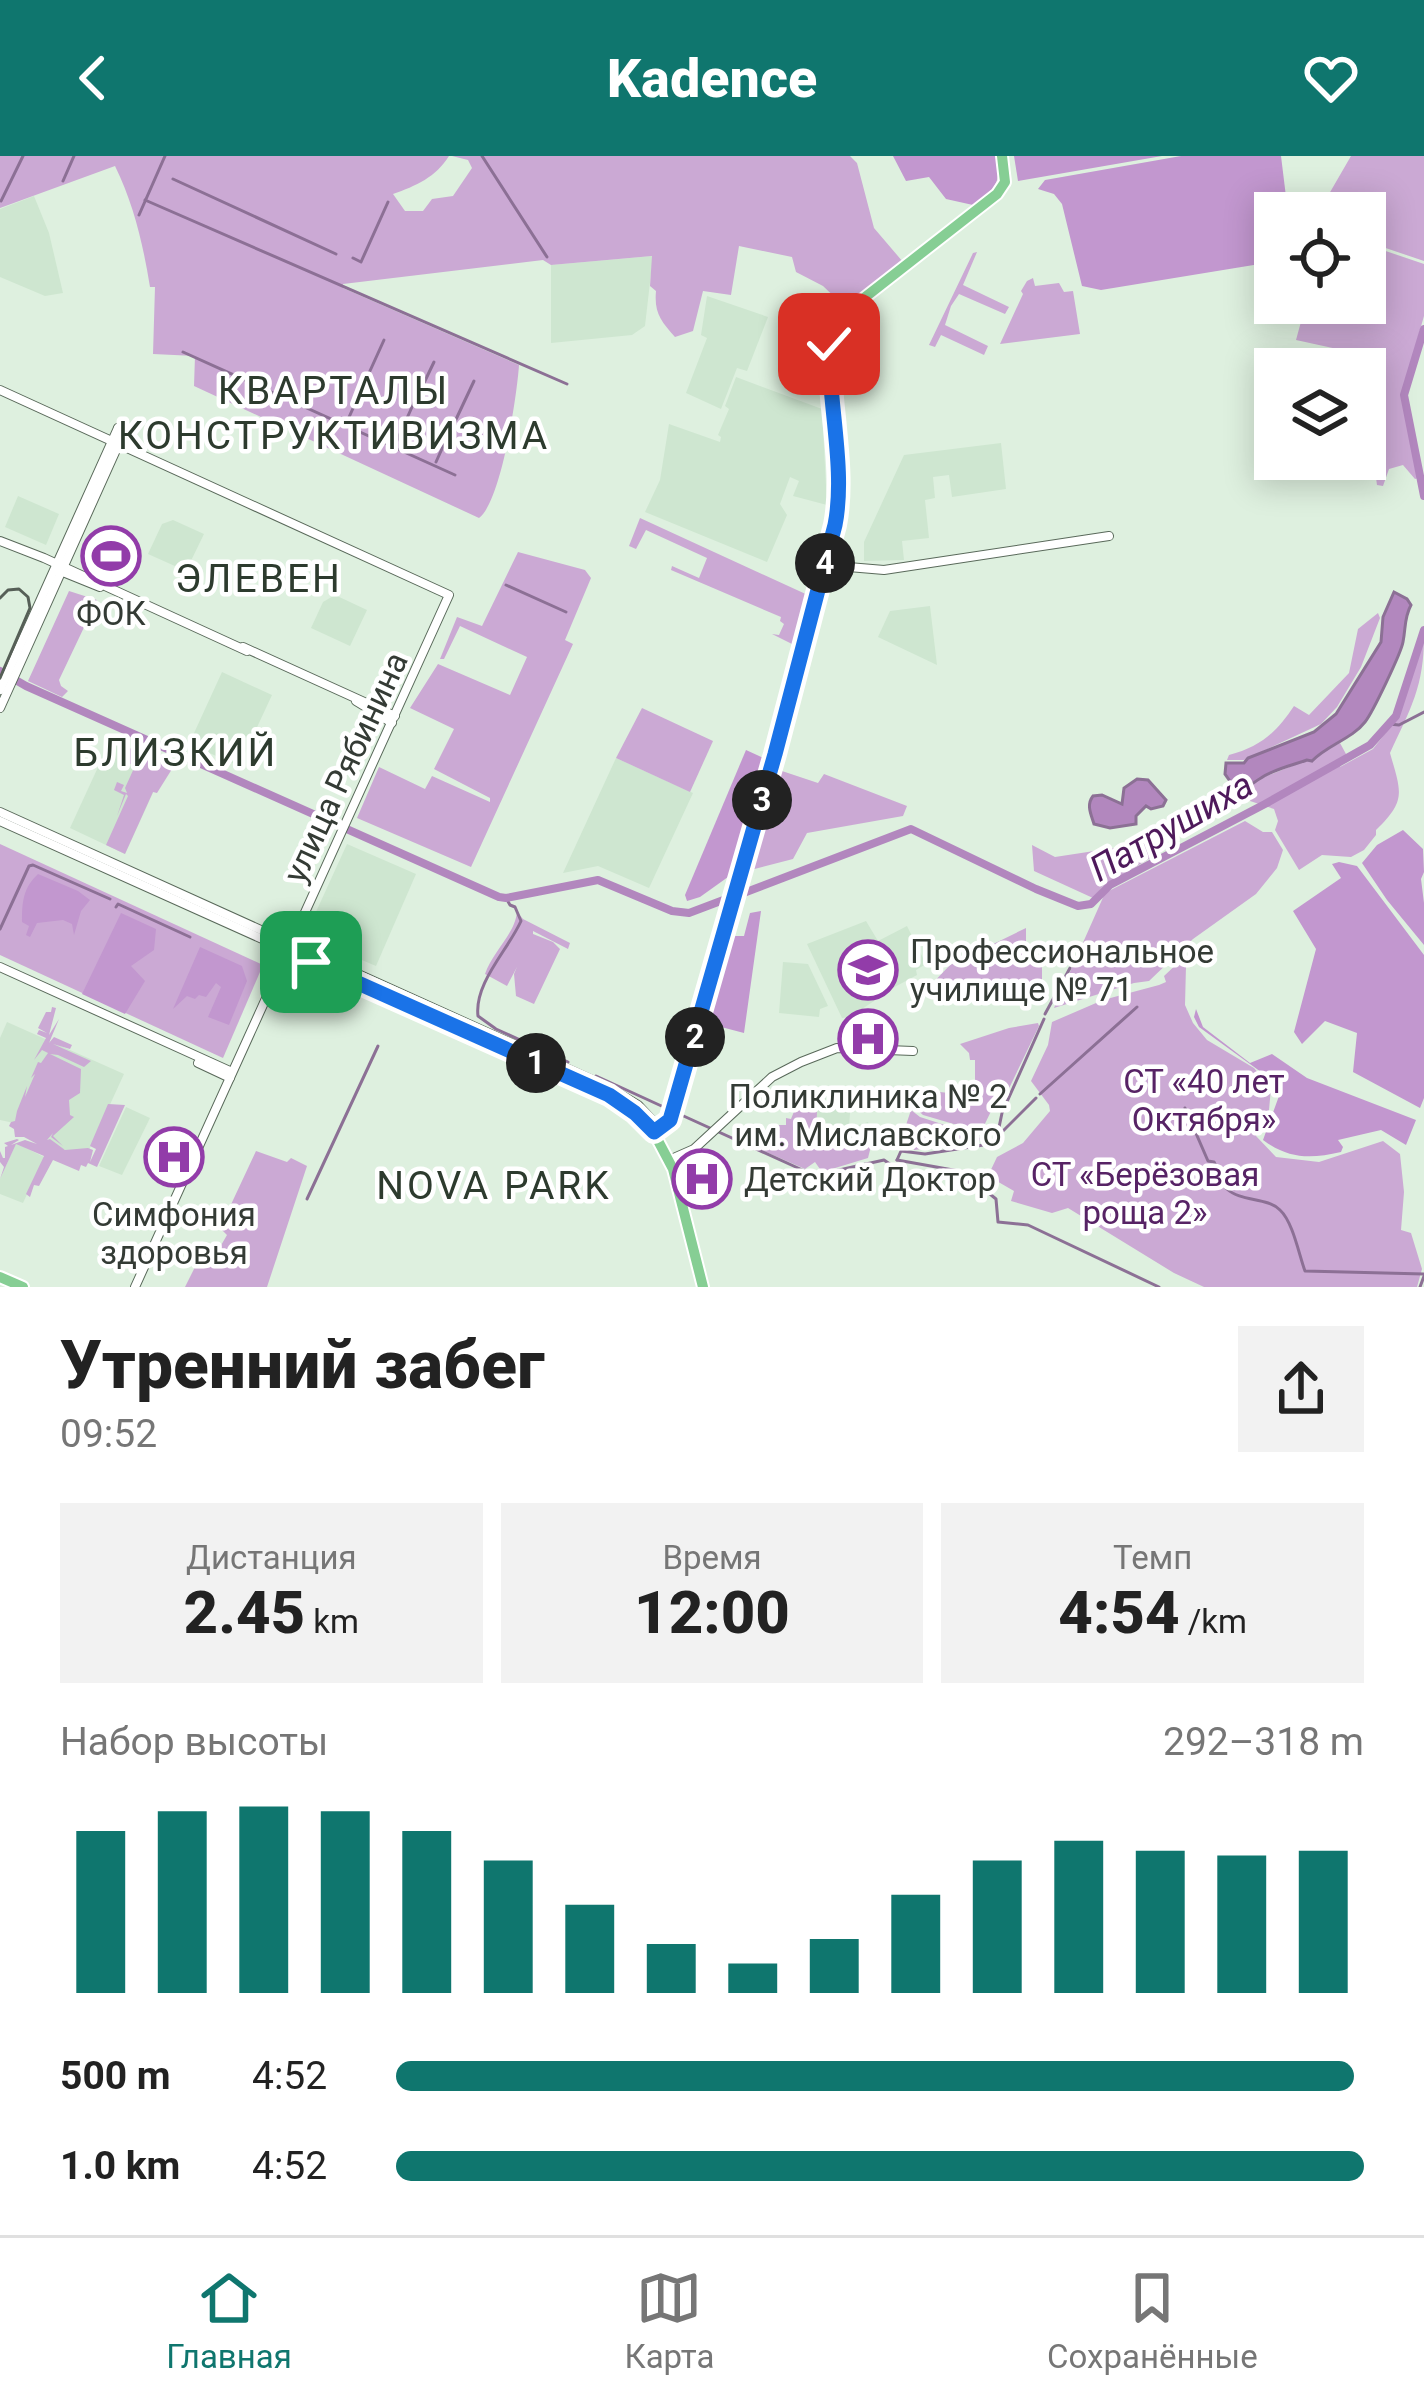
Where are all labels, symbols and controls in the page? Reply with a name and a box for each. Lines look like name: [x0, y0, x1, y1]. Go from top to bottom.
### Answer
icon: back: [60, 45, 126, 111]
icon: heart: [1298, 45, 1364, 111]
text: Kadence: [607, 47, 817, 110]
map controls: [1254, 192, 1386, 480]
button: locate: [1254, 192, 1386, 324]
pin: [778, 293, 880, 395]
icon: check: [796, 311, 862, 377]
button: layers: [1254, 348, 1386, 480]
district label: КВАРТАЛЫ КОНСТРУКТИВИЗМА: [118, 368, 550, 459]
sports icon: ФОК: [80, 525, 142, 587]
pin: 4: [795, 533, 855, 593]
text: 4: [816, 543, 834, 582]
district label: ЭЛЕВЕН: [175, 556, 343, 602]
place label: ФОК: [76, 594, 146, 633]
street label: улица Рябинина: [275, 646, 416, 889]
district label: БЛИЗКИЙ: [74, 730, 278, 776]
water label: Патрушиха: [1083, 763, 1260, 890]
pin: 3: [732, 770, 792, 830]
text: 3: [753, 780, 771, 819]
pin: [260, 911, 362, 1013]
icon: arrive: [278, 929, 344, 995]
place label: Профессиональное училище № 71: [910, 932, 1214, 1009]
school or university icon: Профессиональное училище № 71: [837, 939, 899, 1001]
pin: 2: [665, 1007, 725, 1067]
hospital icon: Поликлиника № 2 им. Миславского: [837, 1008, 899, 1070]
text: 2: [686, 1017, 704, 1056]
pin: 1: [506, 1033, 566, 1093]
text: 1: [527, 1043, 545, 1082]
park label: СТ «40 лет Октября»: [1123, 1062, 1285, 1139]
place label: Поликлиника № 2 им. Миславского: [729, 1077, 1007, 1154]
hospital icon: Симфония здоровья: [143, 1126, 205, 1188]
hospital icon: Детский Доктор: [671, 1148, 733, 1210]
park label: СТ «Берёзовая роща 2»: [1031, 1155, 1259, 1232]
place label: Детский Доктор: [744, 1160, 996, 1199]
district label: NOVA PARK: [376, 1163, 612, 1209]
place label: Симфония здоровья: [92, 1195, 256, 1272]
button: share: [1238, 1326, 1364, 1452]
text: Утренний забег: [60, 1327, 545, 1404]
text: 09:52: [60, 1411, 157, 1457]
text: Дистанция: [186, 1538, 357, 1577]
text: Время: [662, 1538, 762, 1577]
text: Темп: [1113, 1538, 1192, 1577]
text: 2.45: [184, 1577, 305, 1648]
text: 12:00: [634, 1577, 790, 1648]
text: 4:54: [1058, 1577, 1180, 1648]
text: km: [305, 1602, 359, 1641]
text: /km: [1180, 1602, 1247, 1641]
text: Набор высоты: [60, 1719, 328, 1765]
text: 292–318 m: [1163, 1719, 1364, 1765]
text: 500 m: [60, 2053, 171, 2099]
text: 4:52: [252, 2053, 327, 2099]
text: 1.0 km: [60, 2143, 180, 2189]
text: 4:52: [252, 2143, 327, 2189]
tab: Главная: [166, 2265, 292, 2376]
tab: Карта: [624, 2265, 714, 2376]
tab: Сохранённые: [1047, 2265, 1258, 2376]

